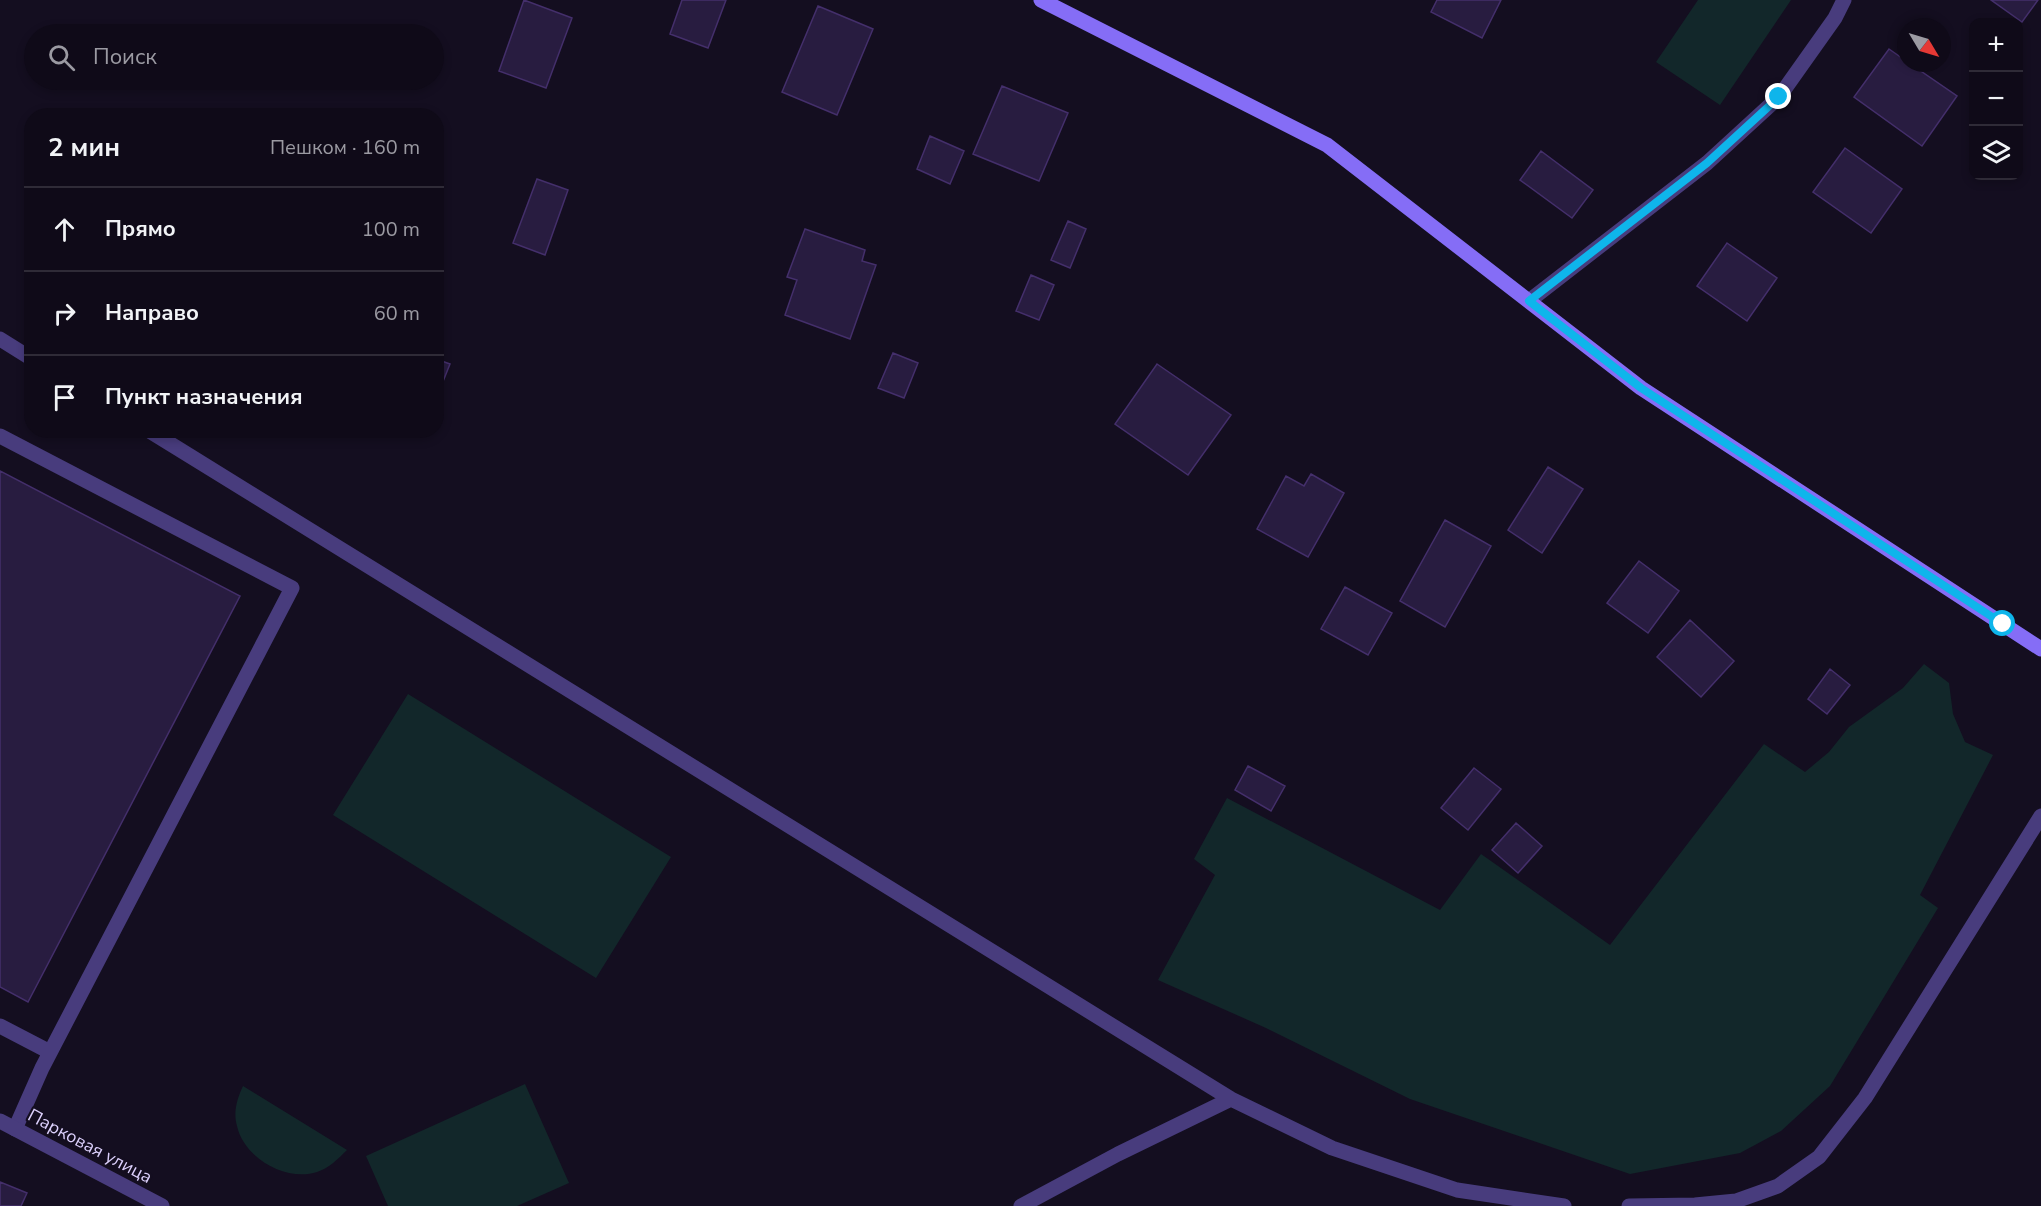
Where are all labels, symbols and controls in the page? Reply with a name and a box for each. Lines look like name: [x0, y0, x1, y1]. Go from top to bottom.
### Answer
north arrow: [1897, 18, 1951, 72]
map controls: [1969, 18, 2023, 180]
button: +: [1969, 18, 2023, 72]
search box: [24, 24, 444, 90]
icon: search: [45, 41, 78, 74]
text: Поиск: [93, 42, 157, 72]
button: −: [1969, 72, 2023, 126]
route end: [1765, 83, 1791, 109]
button: layers: [1969, 126, 2023, 180]
text: 2 мин: [48, 130, 120, 165]
text: Пешком · 160 m: [270, 134, 420, 161]
icon: ahead: [48, 213, 81, 246]
text: Прямо: [105, 214, 176, 244]
text: 100 m: [362, 216, 420, 243]
icon: right: [48, 297, 81, 330]
text: Направо: [105, 298, 199, 328]
text: 60 m: [374, 300, 420, 327]
icon: arrive: [48, 381, 81, 414]
text: Пункт назначения: [105, 382, 303, 412]
route start: [1989, 610, 2015, 636]
street label: Парковая улица: [24, 1103, 156, 1189]

